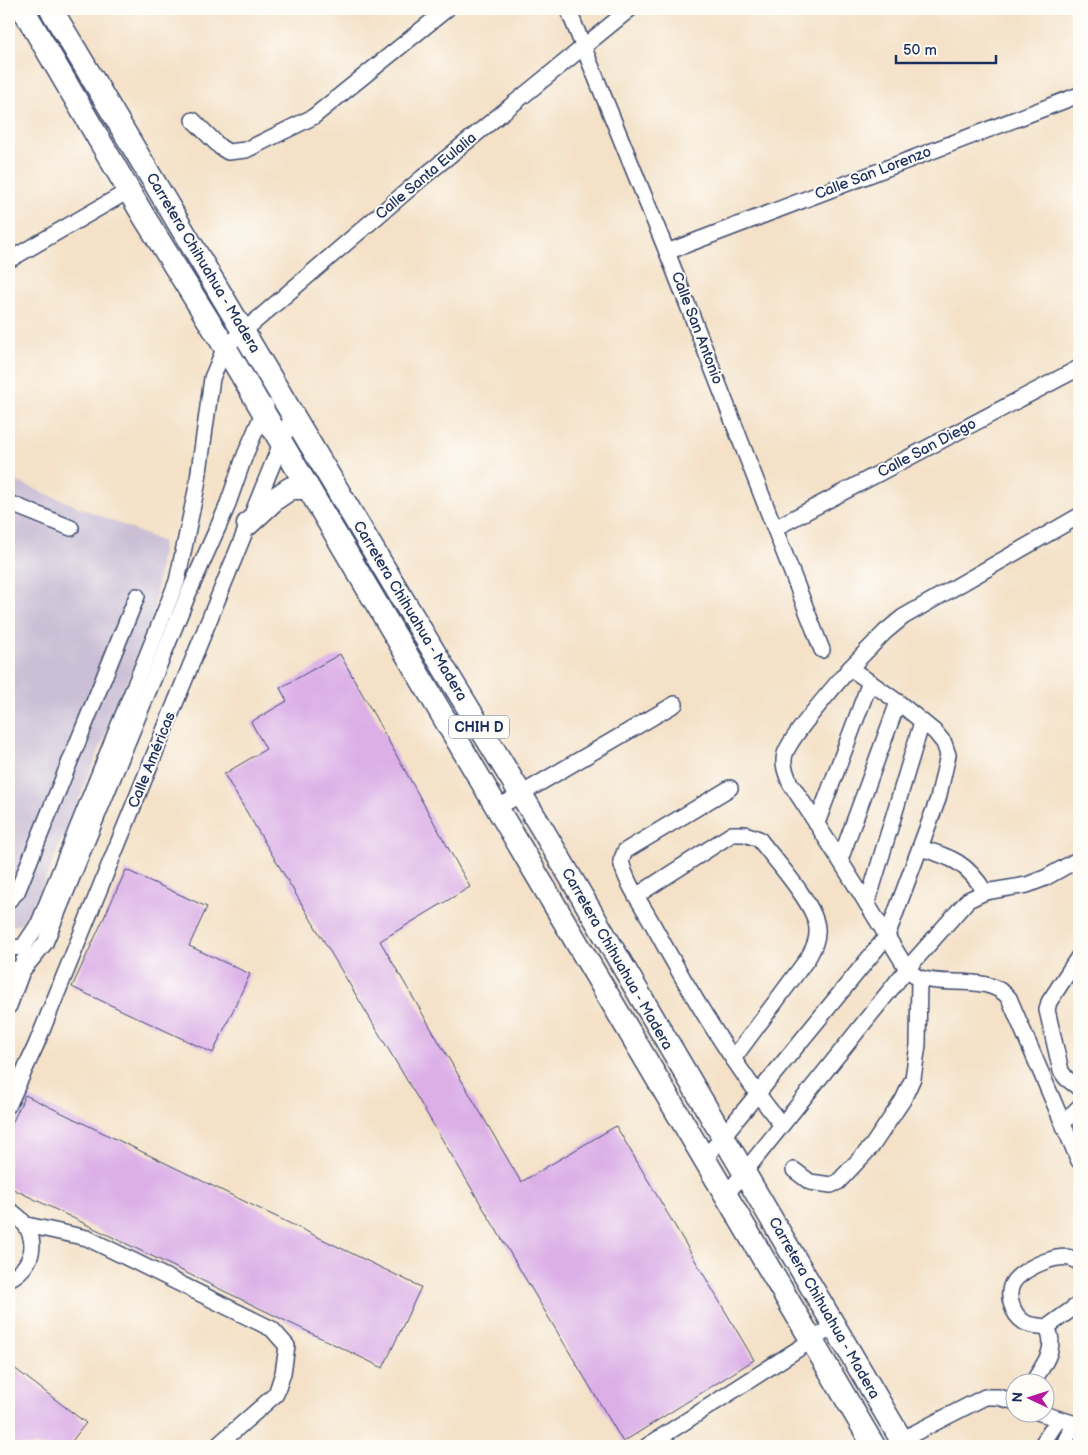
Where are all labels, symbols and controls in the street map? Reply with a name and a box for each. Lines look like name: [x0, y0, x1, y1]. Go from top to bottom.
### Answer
scale bar: [896, 32, 996, 64]
text: 50 m: [903, 41, 937, 60]
street label: Calle Santa Eulalia: [372, 128, 480, 224]
street label: Calle San Lorenzo: [812, 142, 934, 204]
street label: Carretera Chihuahua - Madera: [142, 169, 264, 357]
street label: Calle San Antonio: [667, 269, 727, 387]
street label: Calle San Diego: [874, 414, 980, 482]
street label: Carretera Chihuahua - Madera: [349, 517, 471, 705]
street label: Calle Américas: [124, 709, 180, 811]
road number: CHIH D: [449, 716, 509, 739]
street label: Carretera Chihuahua - Madera: [557, 865, 677, 1053]
street label: Carretera Chihuahua - Madera: [764, 1214, 884, 1402]
north arrow: [1006, 1372, 1056, 1422]
text: N: [1009, 1391, 1026, 1403]

